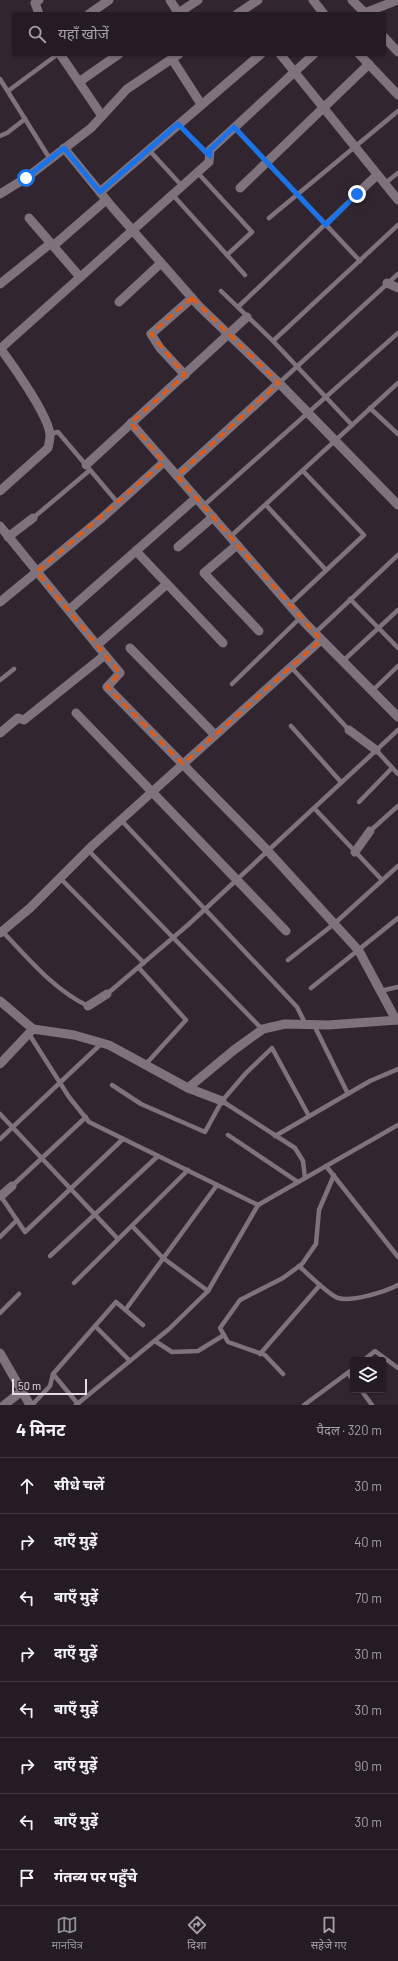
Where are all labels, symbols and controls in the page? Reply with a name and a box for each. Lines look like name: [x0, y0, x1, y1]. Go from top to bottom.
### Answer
search box: [12, 12, 386, 56]
icon: search: [26, 23, 48, 45]
text: यहाँ खोजें: [58, 24, 109, 42]
route start: [17, 169, 35, 187]
route end: [348, 185, 366, 203]
map controls: [350, 1357, 386, 1393]
button: layers: [350, 1357, 386, 1393]
scale bar: [12, 1377, 87, 1396]
text: 50 m: [18, 1379, 41, 1392]
text: 4 मिनट: [16, 1419, 65, 1439]
text: पैदल · 320 m: [317, 1422, 382, 1438]
icon: ahead: [16, 1475, 38, 1497]
text: सीधे चलें: [54, 1475, 104, 1493]
text: 30 m: [355, 1478, 382, 1494]
icon: right: [16, 1531, 38, 1553]
text: दाएँ मुड़ें: [54, 1531, 97, 1549]
text: 40 m: [354, 1534, 382, 1550]
icon: left: [16, 1587, 38, 1609]
text: बाएँ मुड़ें: [54, 1587, 98, 1605]
text: 70 m: [355, 1590, 382, 1606]
icon: right: [16, 1643, 38, 1665]
text: दाएँ मुड़ें: [54, 1643, 97, 1661]
text: 30 m: [355, 1646, 382, 1662]
icon: left: [16, 1699, 38, 1721]
text: बाएँ मुड़ें: [54, 1699, 98, 1717]
text: 30 m: [355, 1702, 382, 1718]
icon: right: [16, 1755, 38, 1777]
text: दाएँ मुड़ें: [54, 1755, 97, 1773]
text: 90 m: [355, 1758, 382, 1774]
icon: left: [16, 1811, 38, 1833]
text: बाएँ मुड़ें: [54, 1811, 98, 1829]
text: 30 m: [355, 1814, 382, 1830]
icon: arrive: [16, 1867, 38, 1889]
text: गंतव्य पर पहुँचे: [54, 1867, 137, 1885]
tab: मानचित्र: [51, 1914, 83, 1953]
tab: दिशा: [186, 1914, 208, 1953]
tab: सहेजे गए: [311, 1914, 347, 1953]

